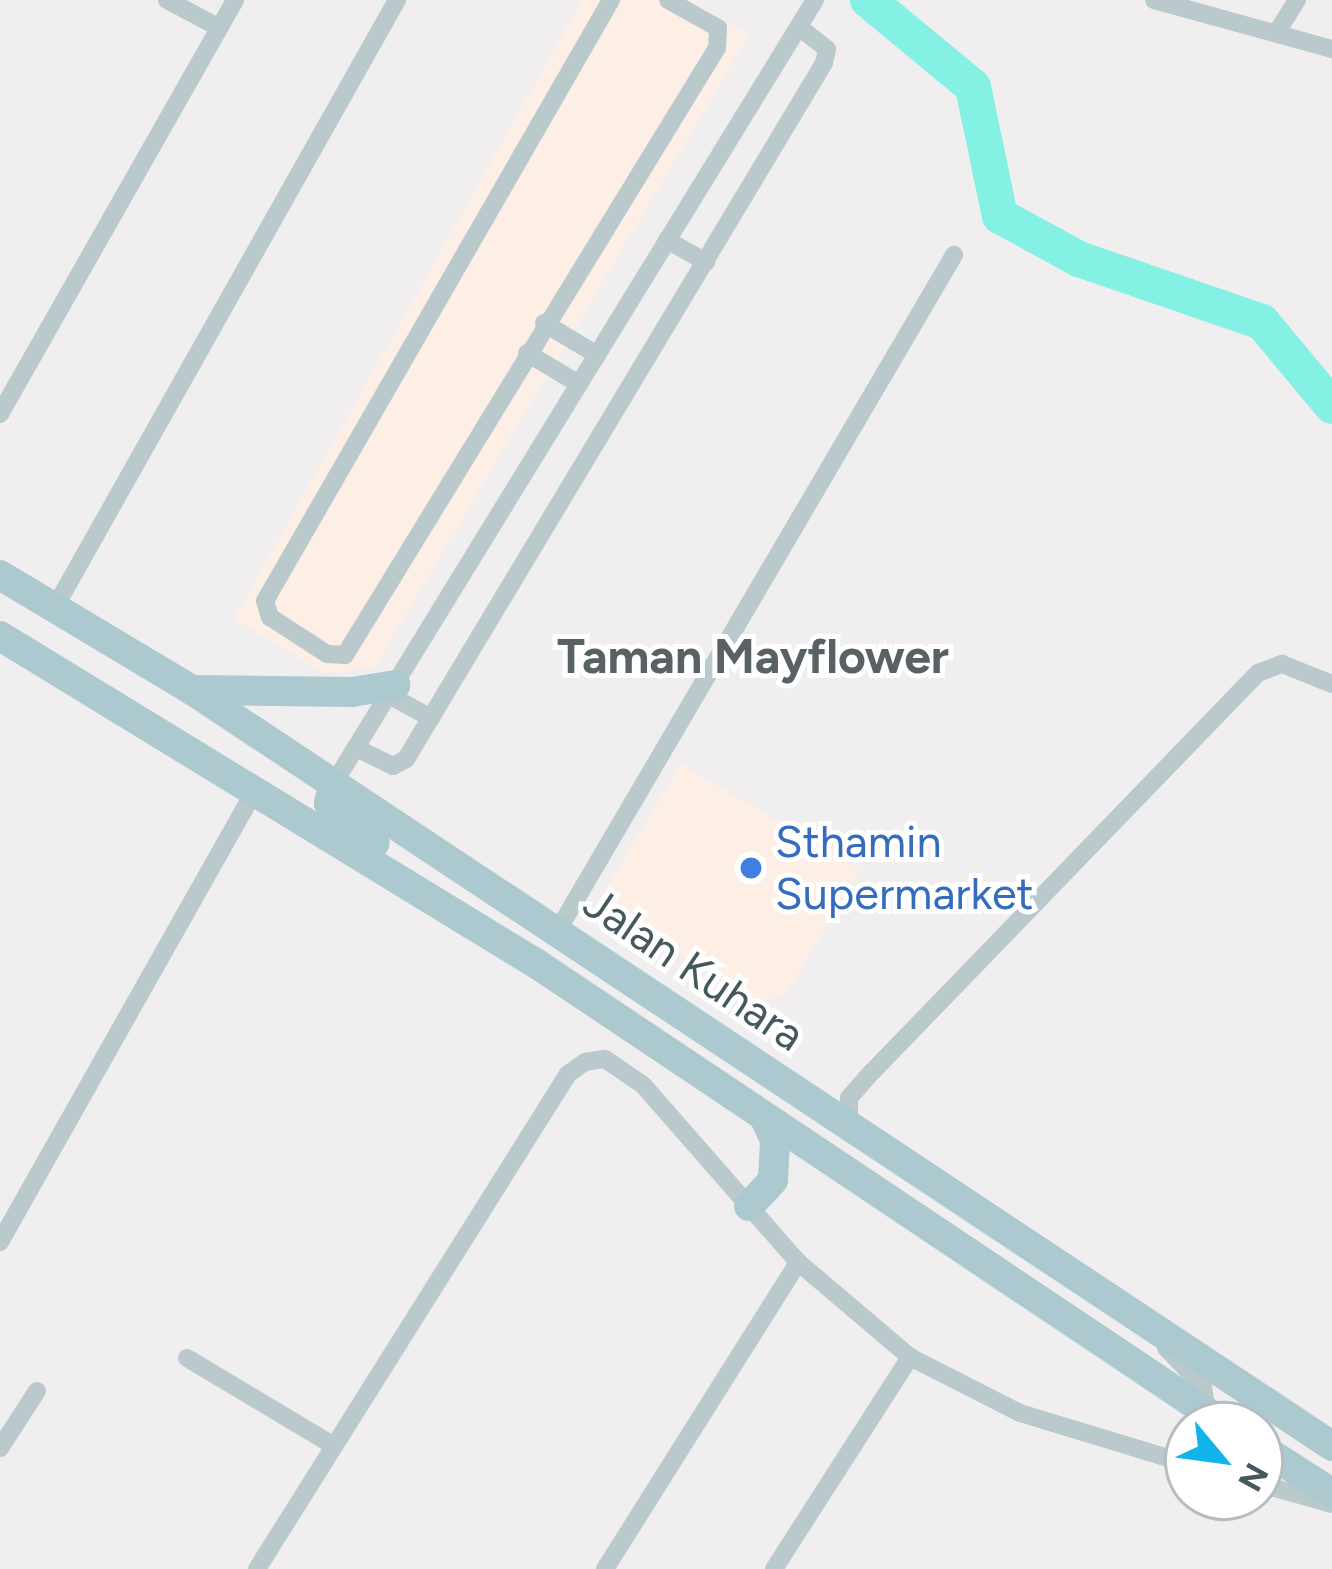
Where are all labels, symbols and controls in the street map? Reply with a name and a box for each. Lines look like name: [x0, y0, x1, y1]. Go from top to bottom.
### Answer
district label: Taman Mayflower: [557, 628, 949, 686]
place label: Sthamin Supermarket: [775, 815, 1033, 921]
marker: Sthamin Supermarket: [738, 855, 764, 881]
street label: Jalan Kuhara: [574, 876, 814, 1062]
north arrow: [1164, 1401, 1284, 1521]
text: N: [1230, 1457, 1277, 1498]

